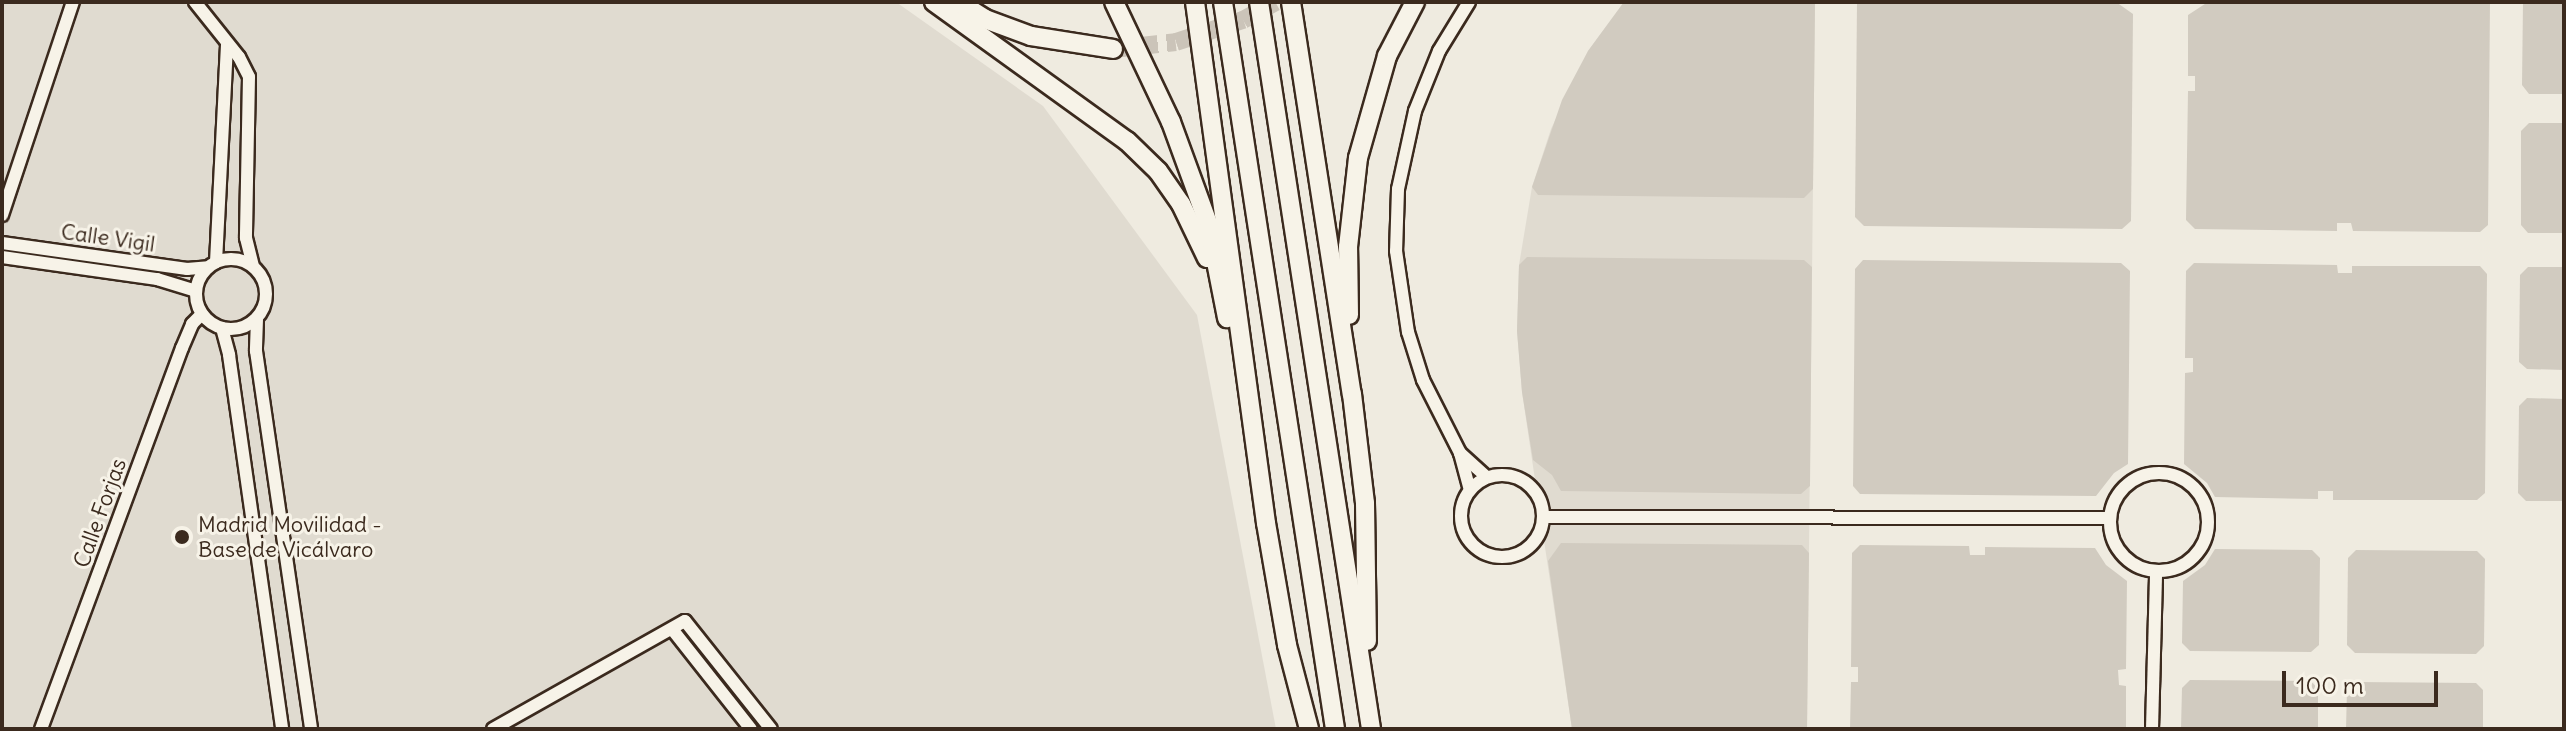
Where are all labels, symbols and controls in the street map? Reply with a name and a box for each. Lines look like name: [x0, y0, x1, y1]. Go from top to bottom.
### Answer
street label: Calle Vigil: [59, 218, 157, 258]
street label: Calle Forjas: [68, 455, 132, 571]
place label: Madrid Movilidad - Base de Vicálvaro: [198, 511, 382, 562]
marker: Madrid Movilidad - Base de Vicálvaro: [173, 528, 191, 546]
scale bar: [2286, 655, 2442, 705]
text: 100 m: [2296, 670, 2364, 700]

